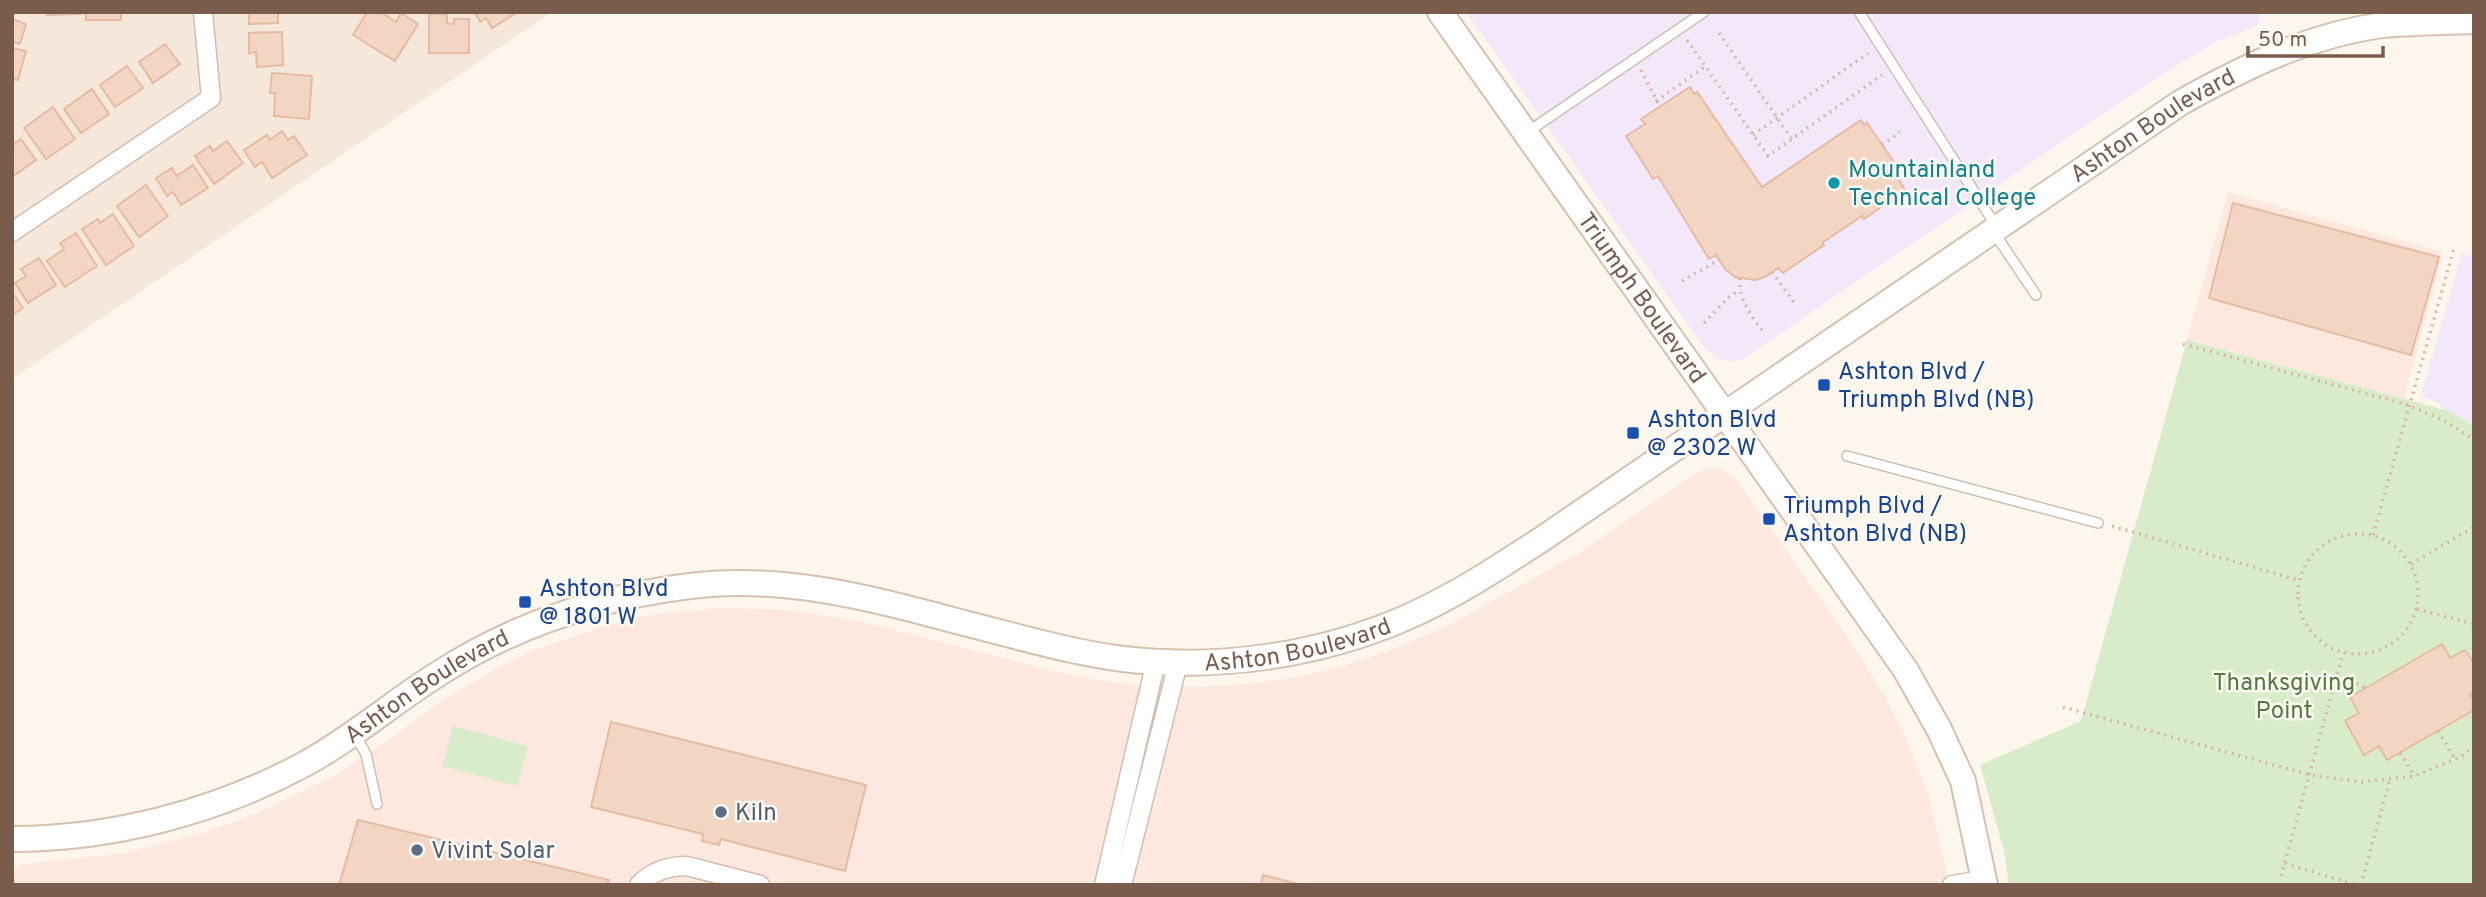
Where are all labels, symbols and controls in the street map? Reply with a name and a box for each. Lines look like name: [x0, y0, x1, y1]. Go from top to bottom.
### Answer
scale bar: [2248, 14, 2383, 58]
text: 50 m: [2258, 27, 2307, 54]
street label: Ashton Boulevard: [2065, 63, 2241, 191]
place label: Mountainland Technical College: [1848, 156, 2036, 214]
marker: Mountainland Technical College: [1826, 175, 1842, 191]
street label: Triumph Boulevard: [1570, 207, 1711, 390]
place label: Ashton Blvd / Triumph Blvd (NB): [1838, 358, 2034, 416]
marker: Ashton Blvd / Triumph Blvd (NB): [1816, 377, 1832, 393]
place label: Ashton Blvd @ 2302 W: [1647, 406, 1777, 464]
marker: Ashton Blvd @ 2302 W: [1625, 425, 1641, 441]
place label: Triumph Blvd / Ashton Blvd (NB): [1783, 492, 1967, 550]
marker: Triumph Blvd / Ashton Blvd (NB): [1761, 511, 1777, 527]
place label: Ashton Blvd @ 1801 W: [539, 575, 669, 633]
marker: Ashton Blvd @ 1801 W: [517, 594, 533, 610]
street label: Ashton Boulevard: [1203, 612, 1396, 679]
street label: Ashton Boulevard: [339, 624, 515, 752]
park label: Thanksgiving Point: [2213, 669, 2355, 727]
place label: Kiln: [735, 799, 777, 829]
marker: Kiln: [713, 804, 729, 820]
place label: Vivint Solar: [431, 837, 555, 867]
marker: Vivint Solar: [409, 842, 425, 858]

